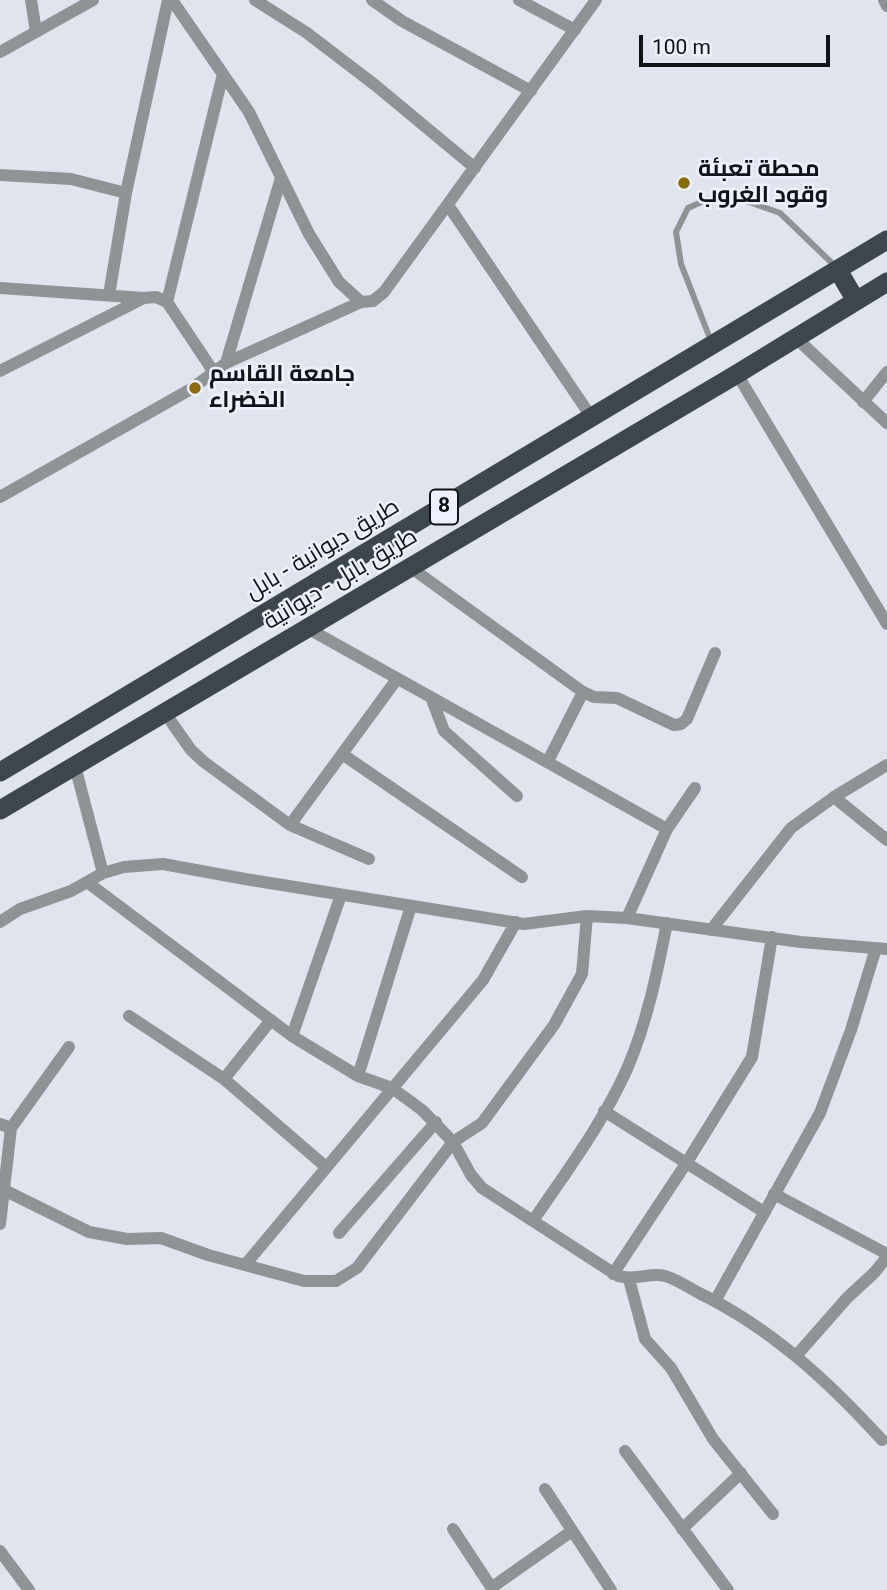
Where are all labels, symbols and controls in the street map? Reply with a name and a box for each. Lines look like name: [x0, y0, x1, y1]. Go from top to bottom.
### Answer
scale bar: [642, 21, 833, 65]
text: 100 m: [652, 35, 711, 59]
place label: محطة تعبئة وقود الغروب: [698, 156, 828, 210]
marker: محطة تعبئة وقود الغروب: [676, 175, 692, 191]
place label: جامعة القاسم الخضراء: [209, 361, 355, 415]
marker: جامعة القاسم الخضراء: [187, 380, 203, 396]
road number: 8: [430, 490, 458, 524]
street label: طريق ديوانية - بابل: [241, 493, 405, 607]
street label: طريق بابل - ديوانية: [259, 523, 423, 637]

